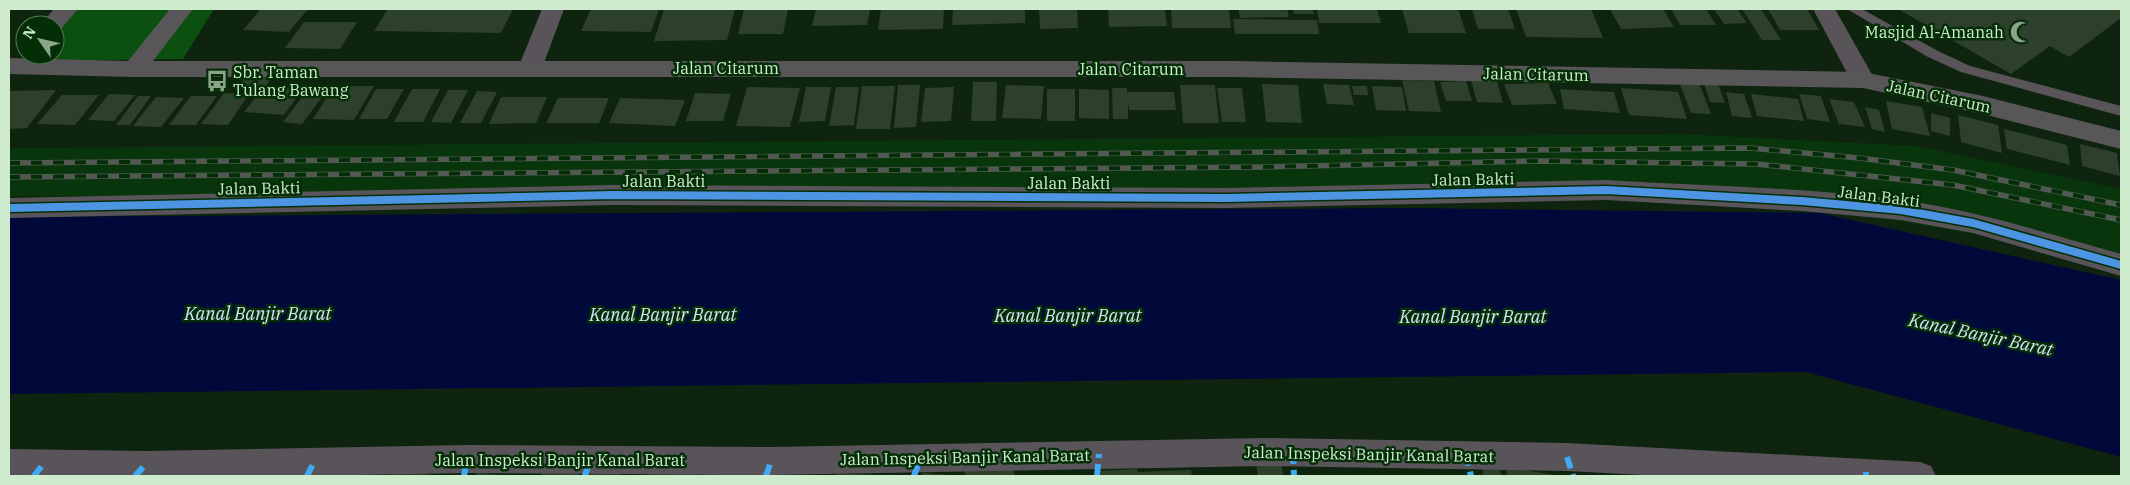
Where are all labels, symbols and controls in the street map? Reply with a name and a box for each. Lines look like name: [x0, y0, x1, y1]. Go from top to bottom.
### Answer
north arrow: [15, 15, 65, 65]
mosque icon: Masjid Al-Amanah: [2008, 19, 2034, 45]
place label: Masjid Al-Amanah: [1865, 22, 2004, 42]
text: N: [19, 23, 40, 42]
street label: Jalan Citarum: [673, 58, 779, 78]
street label: Jalan Citarum: [1078, 59, 1184, 79]
place label: Sbr. Taman Tulang Bawang: [233, 62, 349, 100]
street label: Jalan Citarum: [1483, 63, 1589, 85]
bus stop icon: Sbr. Taman Tulang Bawang: [204, 68, 230, 94]
street label: Jalan Citarum: [1885, 75, 1993, 117]
street label: Jalan Bakti: [1431, 168, 1515, 190]
street label: Jalan Bakti: [623, 171, 705, 191]
street label: Jalan Bakti: [1028, 173, 1110, 193]
street label: Jalan Bakti: [217, 177, 301, 199]
street label: Jalan Bakti: [1837, 181, 1921, 211]
water label: Kanal Banjir Barat: [183, 302, 332, 325]
water label: Kanal Banjir Barat: [588, 303, 737, 326]
water label: Kanal Banjir Barat: [993, 304, 1142, 327]
water label: Kanal Banjir Barat: [1398, 305, 1547, 328]
water label: Kanal Banjir Barat: [1906, 308, 2056, 361]
street label: Jalan Inspeksi Banjir Kanal Barat: [1244, 442, 1494, 466]
street label: Jalan Inspeksi Banjir Kanal Barat: [840, 445, 1090, 469]
street label: Jalan Inspeksi Banjir Kanal Barat: [435, 450, 685, 470]

